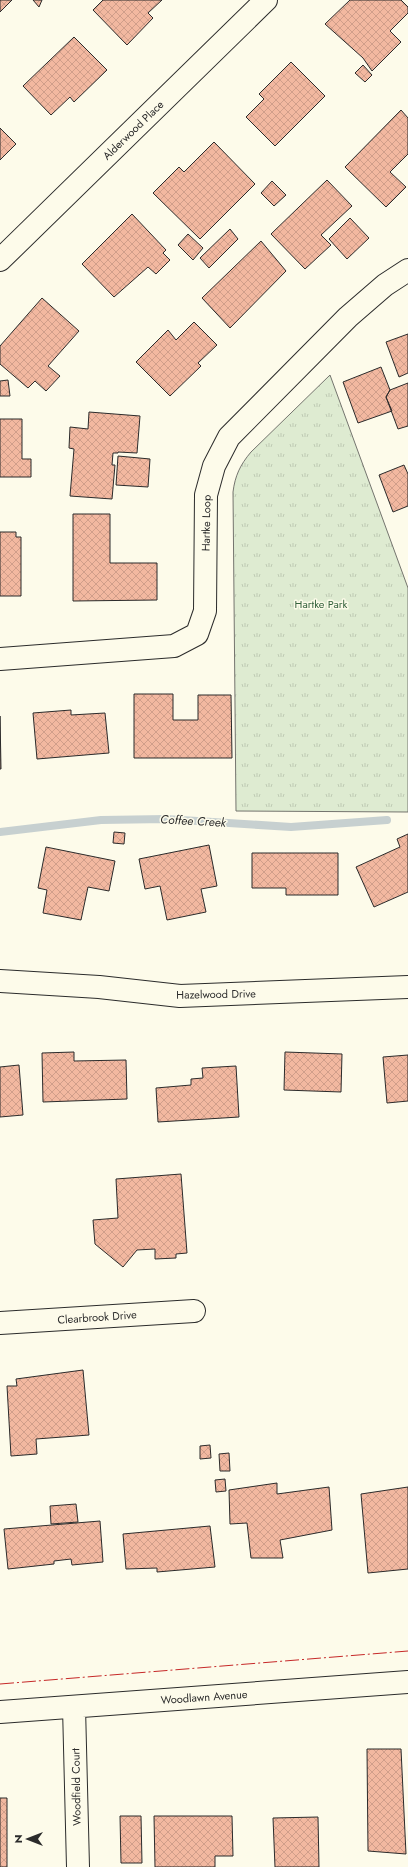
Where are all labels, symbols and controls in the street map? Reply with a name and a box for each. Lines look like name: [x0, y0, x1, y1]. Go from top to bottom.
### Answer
street label: Alderwood Place: [99, 96, 167, 163]
street label: Hartke Loop: [198, 495, 214, 551]
park label: Hartke Park: [295, 596, 348, 612]
water label: Coffee Creek: [160, 810, 227, 832]
street label: Hazelwood Drive: [176, 985, 256, 1003]
street label: Clearbrook Drive: [57, 1306, 137, 1328]
street label: Woodlawn Avenue: [160, 1686, 248, 1708]
street label: Woodfield Court: [67, 1748, 85, 1826]
north arrow: [8, 1819, 48, 1859]
text: N: [10, 1835, 26, 1843]

